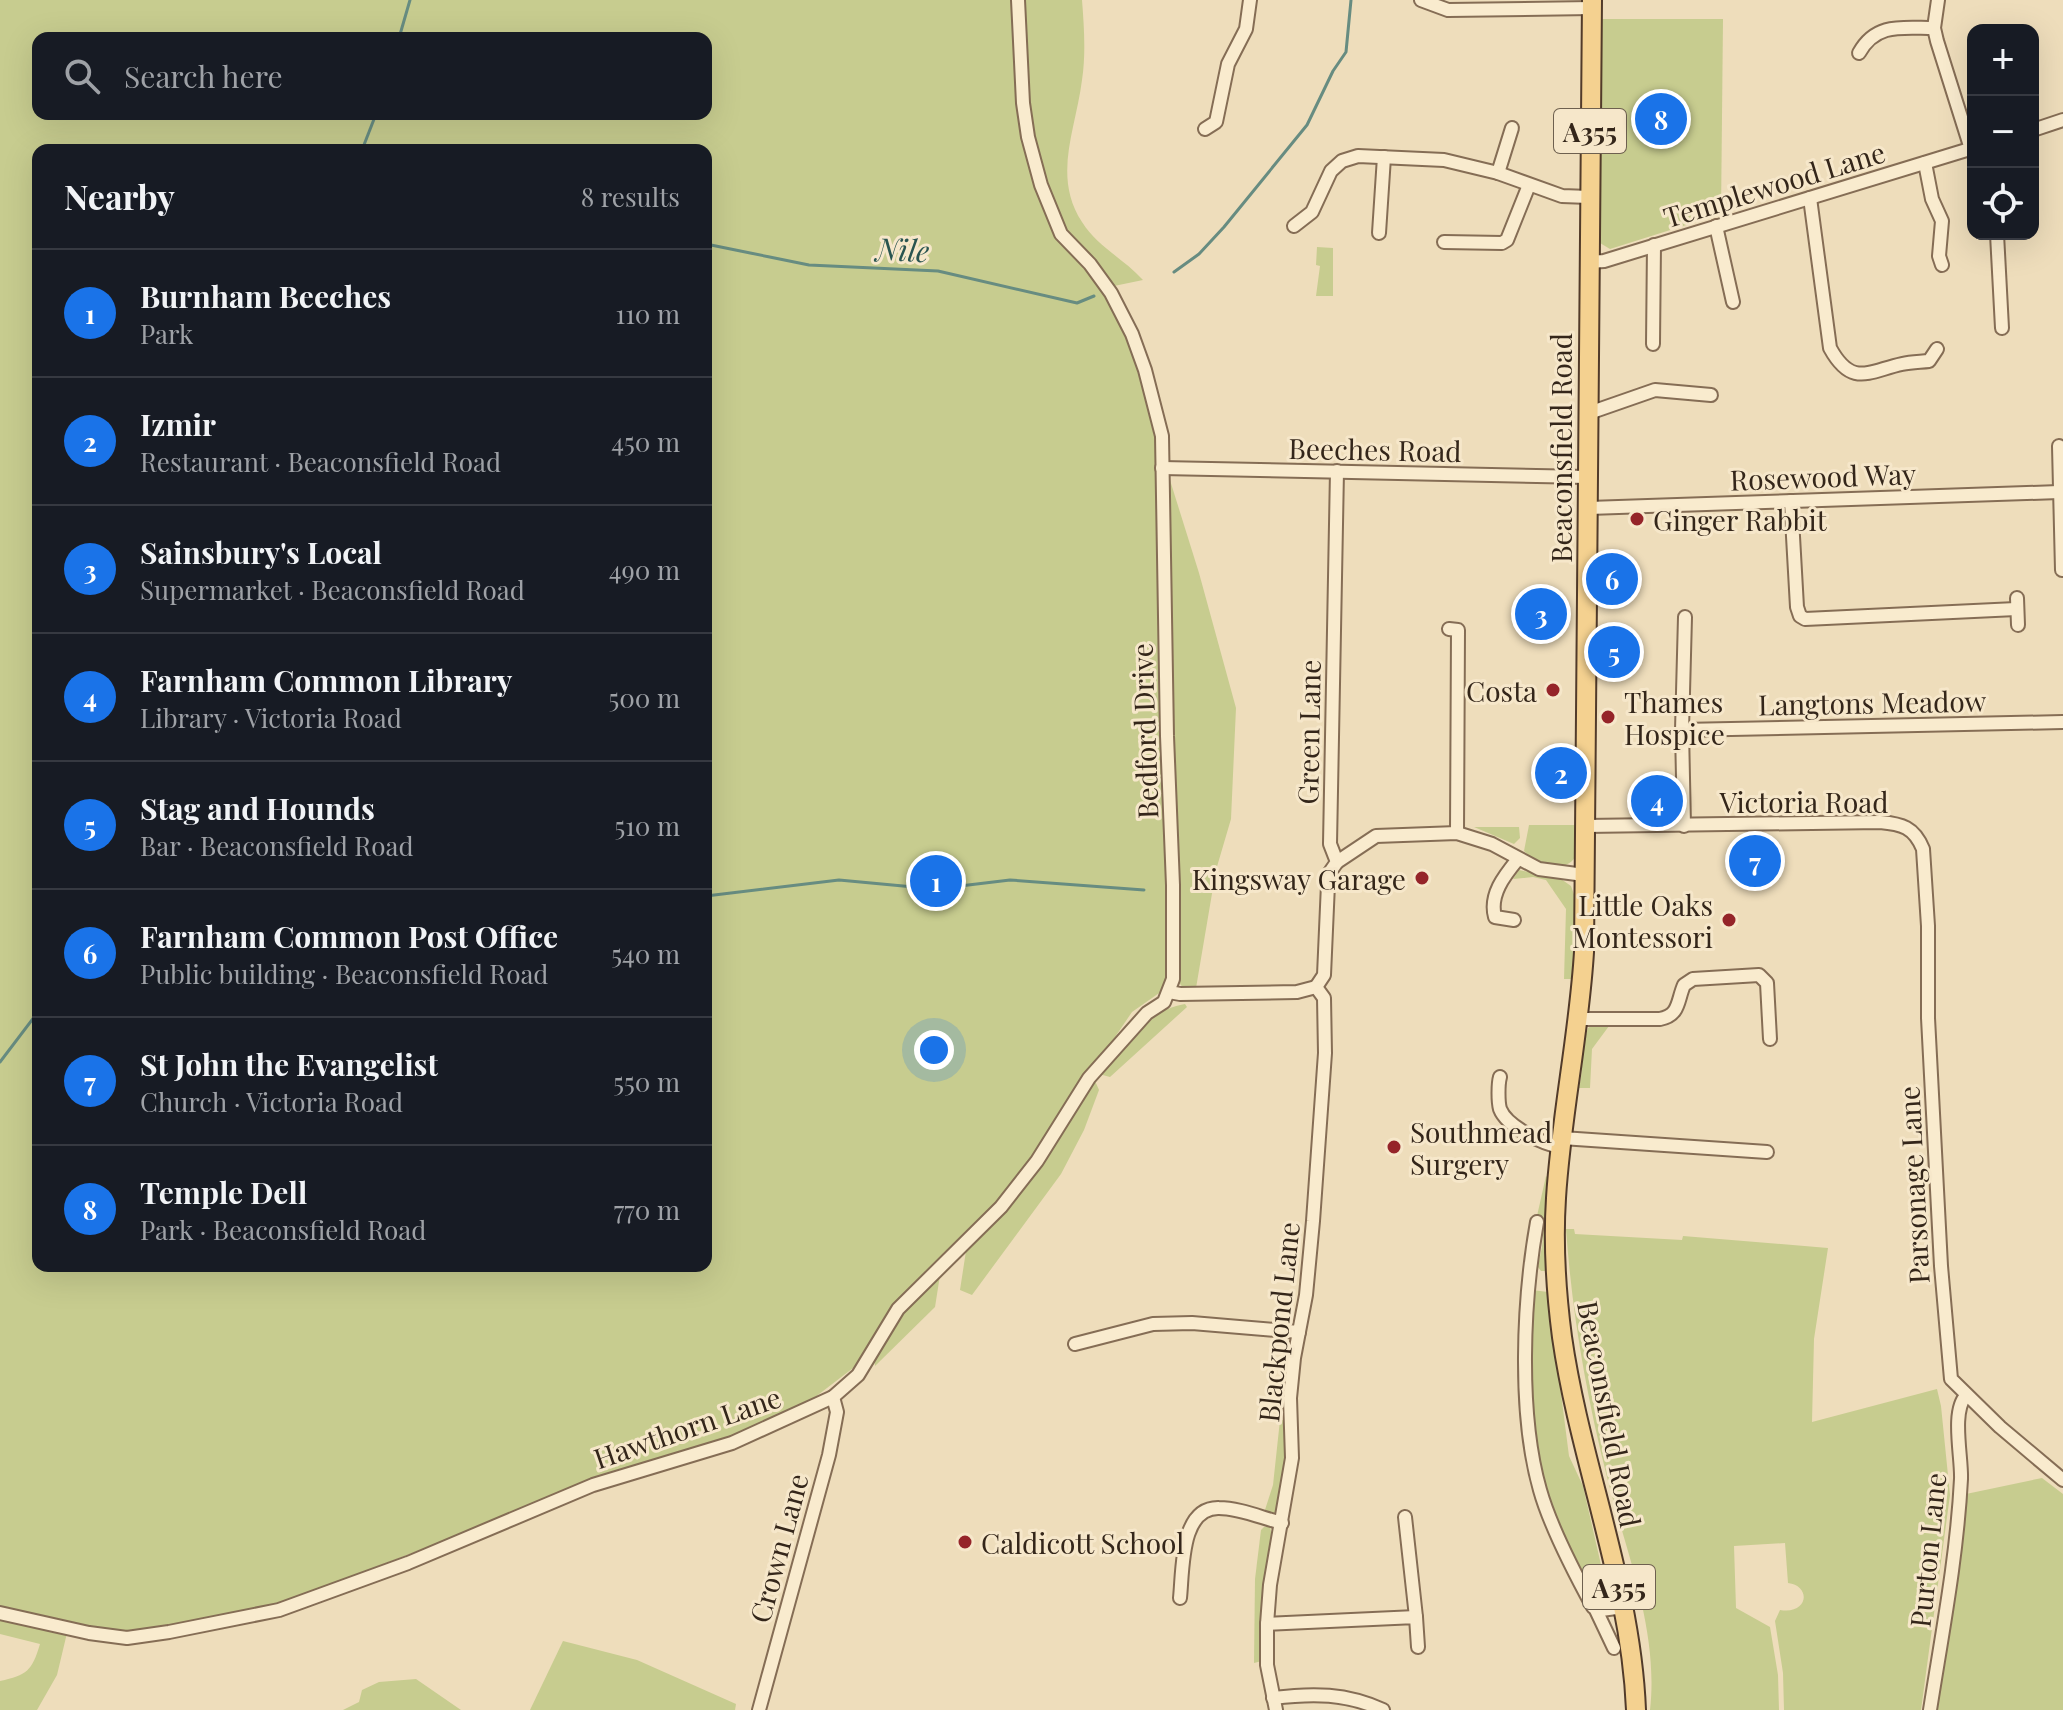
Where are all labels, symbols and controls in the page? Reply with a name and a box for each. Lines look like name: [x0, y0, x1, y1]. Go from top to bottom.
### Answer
map controls: [1967, 24, 2039, 240]
button: +: [1967, 24, 2039, 96]
search box: [32, 32, 712, 120]
icon: search: [60, 54, 104, 98]
text: Search here: [124, 56, 283, 96]
pin: 8: [1635, 89, 1687, 149]
button: −: [1967, 96, 2039, 168]
road number: A355: [1554, 109, 1626, 153]
street label: Templewood Lane: [1659, 133, 1889, 235]
button: locate: [1967, 168, 2039, 240]
text: Nearby: [64, 173, 175, 219]
text: 8 results: [581, 179, 680, 214]
water label: Nile: [873, 227, 930, 270]
text: Burnham Beeches: [140, 276, 391, 316]
text: 1: [85, 296, 95, 331]
text: 110 m: [616, 296, 680, 331]
text: Park: [140, 316, 193, 351]
street label: Beaconsfield Road: [1542, 333, 1579, 563]
text: Izmir: [140, 404, 216, 444]
text: 2: [83, 424, 97, 459]
text: 450 m: [611, 424, 680, 459]
street label: Beeches Road: [1288, 429, 1462, 469]
text: Restaurant · Beaconsfield Road: [140, 444, 501, 479]
street label: Rosewood Way: [1729, 454, 1917, 498]
place label: Ginger Rabbit: [1653, 501, 1828, 538]
marker: Ginger Rabbit: [1628, 510, 1646, 528]
text: Sainsbury's Local: [140, 532, 382, 572]
pin: 6: [1586, 549, 1638, 609]
text: 3: [84, 552, 96, 587]
text: 490 m: [609, 552, 680, 587]
text: Supermarket · Beaconsfield Road: [140, 572, 525, 607]
pin: 3: [1515, 584, 1567, 644]
pin: 5: [1588, 622, 1640, 682]
street label: Bedford Drive: [1122, 643, 1166, 819]
street label: Green Lane: [1288, 659, 1328, 805]
text: Farnham Common Library: [140, 660, 512, 700]
place label: Costa: [1466, 672, 1537, 709]
text: 4: [83, 680, 97, 715]
text: 500 m: [608, 680, 680, 715]
marker: Costa: [1544, 681, 1562, 699]
street label: Langtons Meadow: [1758, 682, 1987, 722]
place label: Thames Hospice: [1624, 683, 1725, 752]
text: Library · Victoria Road: [140, 700, 402, 735]
marker: Thames Hospice: [1599, 708, 1617, 726]
pin: 2: [1535, 743, 1587, 803]
pin: 4: [1631, 771, 1683, 831]
street label: Victoria Road: [1719, 783, 1888, 820]
text: Stag and Hounds: [140, 788, 375, 828]
text: 5: [84, 808, 96, 843]
text: 510 m: [614, 808, 680, 843]
text: Bar · Beaconsfield Road: [140, 828, 414, 863]
pin: 7: [1729, 831, 1781, 891]
pin: 1: [910, 851, 962, 911]
place label: Kingsway Garage: [1192, 860, 1406, 897]
marker: Kingsway Garage: [1413, 869, 1431, 887]
place label: Little Oaks Montessori: [1572, 886, 1713, 955]
marker: Little Oaks Montessori: [1720, 911, 1738, 929]
text: Farnham Common Post Office: [140, 916, 558, 956]
text: 6: [83, 936, 97, 971]
text: 540 m: [611, 936, 680, 971]
text: Public building · Beaconsfield Road: [140, 956, 548, 991]
your location: [914, 1030, 954, 1070]
text: St John the Evangelist: [140, 1044, 438, 1084]
text: 7: [84, 1064, 96, 1099]
text: 550 m: [613, 1064, 680, 1099]
text: Church · Victoria Road: [140, 1084, 403, 1119]
street label: Parsonage Lane: [1889, 1085, 1937, 1285]
place label: Southmead Surgery: [1410, 1113, 1552, 1182]
marker: Southmead Surgery: [1385, 1138, 1403, 1156]
text: Temple Dell: [140, 1172, 307, 1212]
text: 8: [83, 1192, 97, 1227]
text: 770 m: [614, 1192, 680, 1227]
text: Park · Beaconsfield Road: [140, 1212, 426, 1247]
street label: Blackpond Lane: [1249, 1220, 1307, 1424]
street label: Beaconsfield Road: [1570, 1298, 1650, 1530]
street label: Hawthorn Lane: [589, 1378, 785, 1476]
street label: Crown Lane: [740, 1469, 816, 1627]
street label: Purton Lane: [1900, 1471, 1954, 1629]
place label: Caldicott School: [981, 1524, 1184, 1561]
marker: Caldicott School: [956, 1533, 974, 1551]
road number: A355: [1583, 1565, 1655, 1609]

